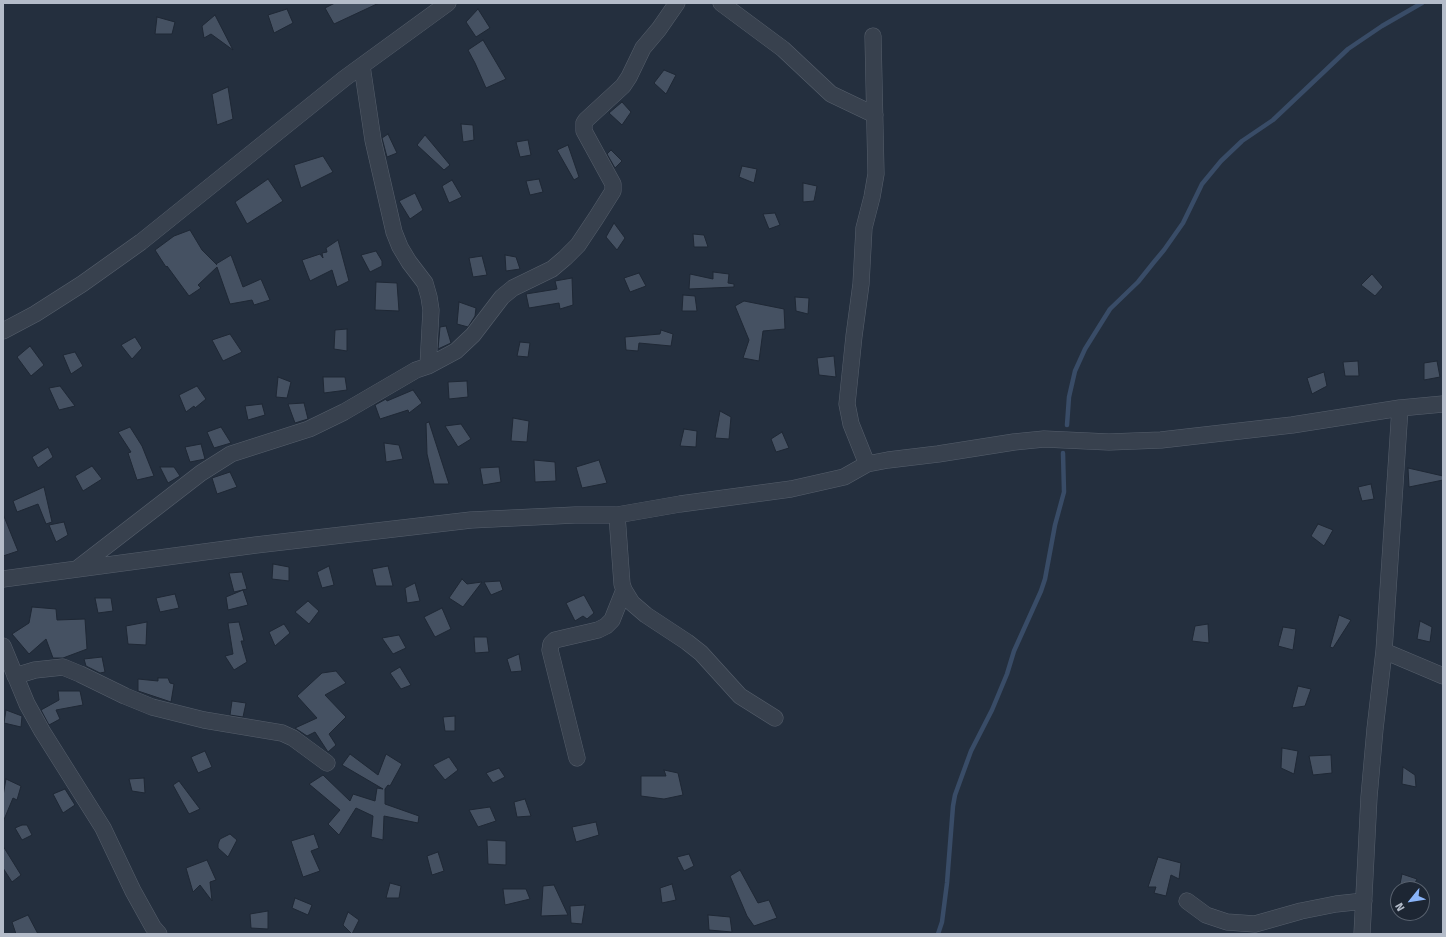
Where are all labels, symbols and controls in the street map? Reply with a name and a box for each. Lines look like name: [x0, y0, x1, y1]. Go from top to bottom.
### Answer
north arrow: [1390, 881, 1430, 921]
text: N: [1393, 900, 1407, 913]

